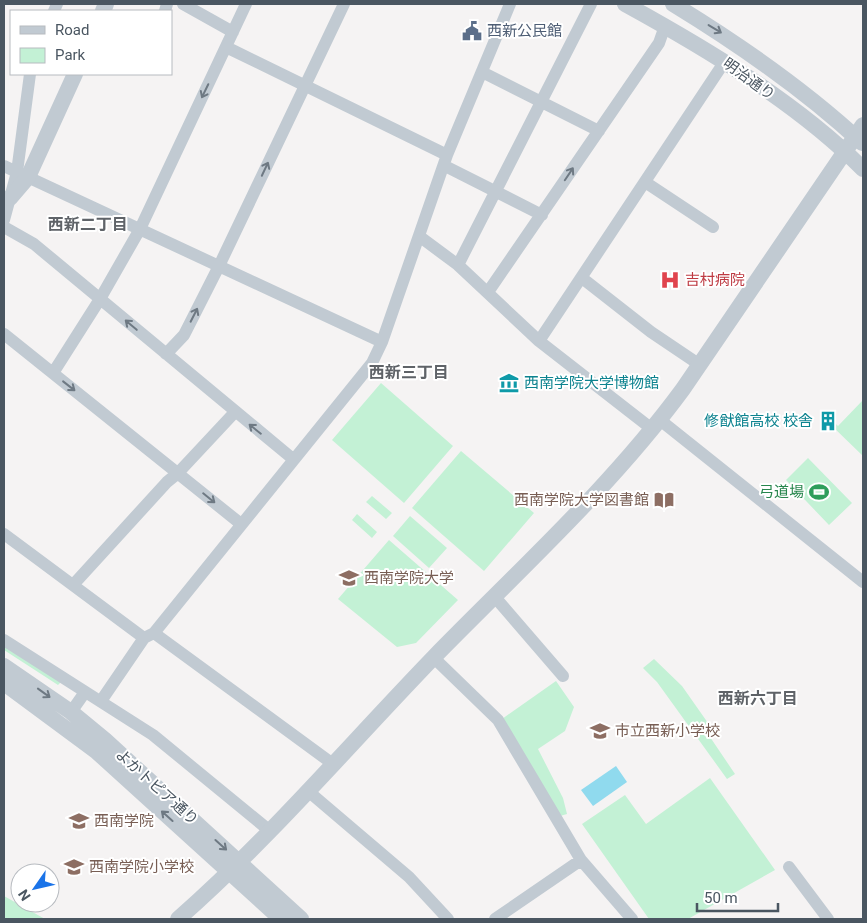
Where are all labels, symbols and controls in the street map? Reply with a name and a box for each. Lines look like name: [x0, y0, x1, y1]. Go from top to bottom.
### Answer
legend: [10, 10, 172, 75]
public building icon: 西新公民館: [461, 20, 483, 42]
text: Road: [55, 21, 89, 39]
place label: 西新公民館: [487, 22, 562, 40]
one-way arrow: [707, 25, 721, 35]
text: Park: [55, 46, 86, 64]
street label: 明治通り: [719, 54, 779, 104]
one-way arrow: [200, 83, 210, 98]
one-way arrow: [261, 162, 271, 177]
one-way arrow: [564, 168, 574, 182]
district label: 西新二丁目: [48, 215, 128, 234]
hospital icon: 吉村病院: [659, 269, 681, 291]
place label: 吉村病院: [685, 271, 745, 289]
one-way arrow: [190, 308, 199, 323]
one-way arrow: [124, 319, 137, 330]
district label: 西新三丁目: [369, 363, 449, 382]
museum icon: 西南学院大学博物館: [498, 372, 520, 394]
place label: 西南学院大学博物館: [524, 374, 659, 392]
one-way arrow: [62, 381, 76, 391]
building icon: 修猷館高校 校舎: [817, 410, 839, 432]
place label: 修猷館高校 校舎: [704, 412, 813, 430]
one-way arrow: [249, 423, 262, 434]
sports icon: 弓道場: [808, 481, 830, 503]
place label: 弓道場: [759, 483, 804, 501]
library icon: 西南学院大学図書館: [653, 489, 675, 511]
place label: 西南学院大学図書館: [514, 491, 649, 509]
one-way arrow: [203, 493, 216, 504]
school or university icon: 西南学院大学: [338, 567, 360, 589]
place label: 西南学院大学: [364, 569, 454, 587]
one-way arrow: [37, 688, 51, 698]
district label: 西新六丁目: [718, 689, 798, 708]
school or university icon: 市立西新小学校: [589, 720, 611, 742]
place label: 市立西新小学校: [615, 722, 720, 740]
street label: よかトピア通り: [112, 745, 202, 829]
school or university icon: 西南学院: [68, 810, 90, 832]
one-way arrow: [160, 810, 173, 822]
place label: 西南学院: [94, 812, 154, 830]
one-way arrow: [214, 839, 227, 851]
school or university icon: 西南学院小学校: [63, 856, 85, 878]
place label: 西南学院小学校: [89, 858, 194, 876]
north arrow: [10, 863, 60, 913]
scale bar: [697, 880, 778, 912]
text: N: [15, 887, 34, 904]
text: 50 m: [704, 889, 738, 907]

